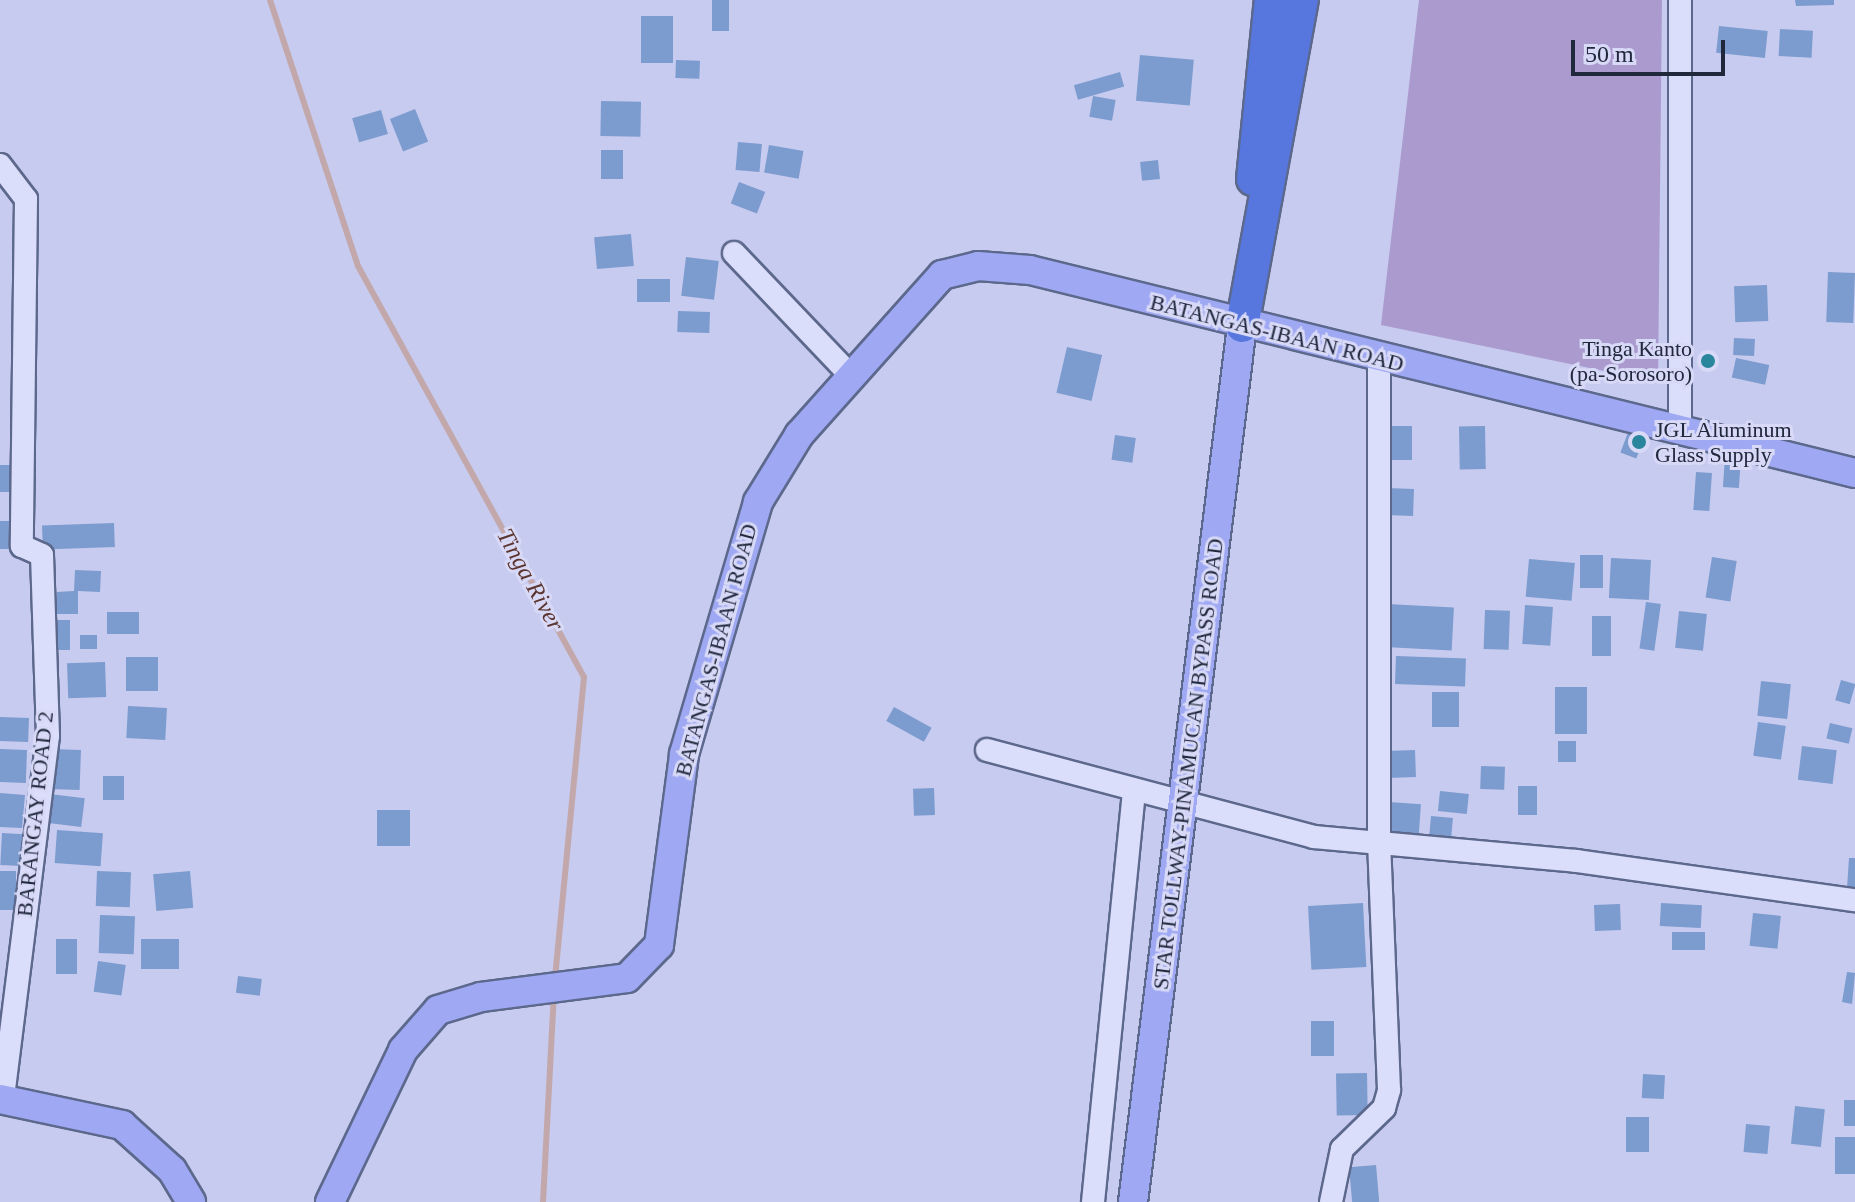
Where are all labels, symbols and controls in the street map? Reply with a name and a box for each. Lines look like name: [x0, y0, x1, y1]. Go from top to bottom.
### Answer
scale bar: [1575, 24, 1729, 74]
text: 50 m: [1585, 41, 1634, 67]
street label: BATANGAS-IBAAN ROAD: [1147, 289, 1407, 377]
place label: Tinga Kanto (pa-Sorosoro): [1570, 335, 1692, 386]
marker: Tinga Kanto (pa-Sorosoro): [1699, 352, 1717, 370]
place label: JGL Aluminum Glass Supply: [1655, 416, 1794, 468]
marker: JGL Aluminum Glass Supply: [1630, 433, 1648, 451]
street label: BATANGAS-IBAAN ROAD: [670, 521, 762, 779]
water label: Tinga River: [490, 524, 570, 636]
street label: STAR TOLLWAY-PINAMUCAN BYPASS ROAD: [1147, 537, 1229, 991]
street label: BARANGAY ROAD 2: [11, 710, 59, 918]

